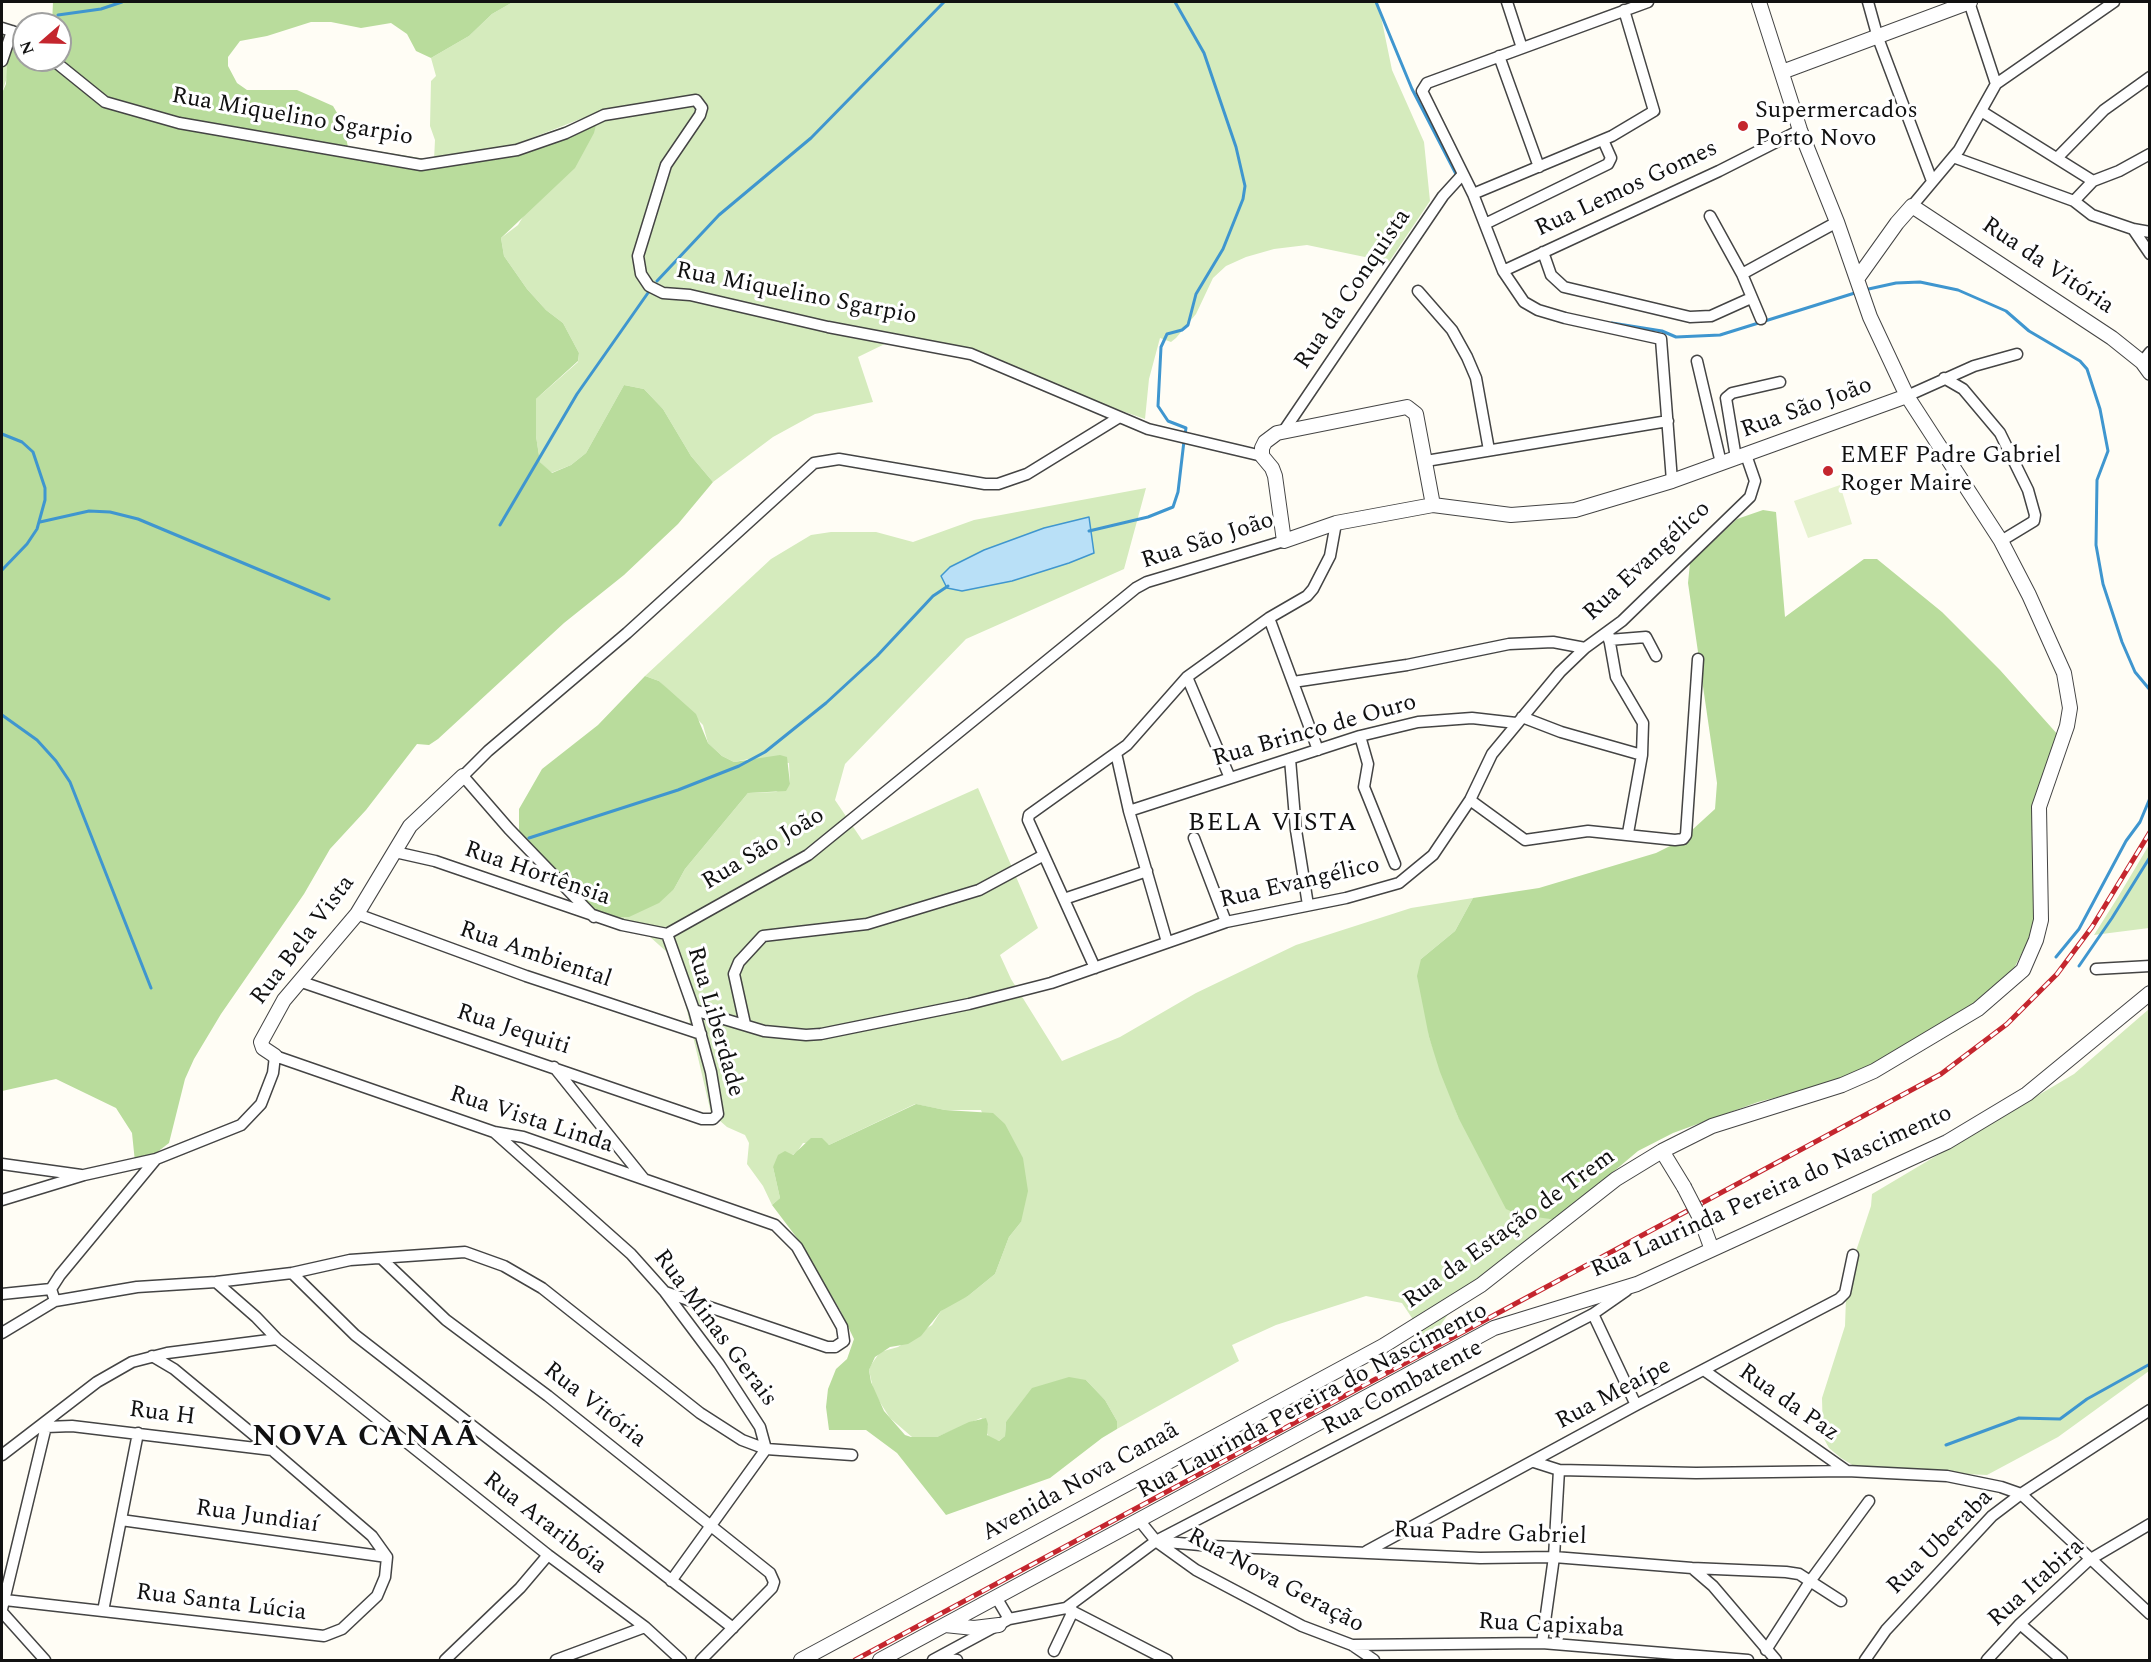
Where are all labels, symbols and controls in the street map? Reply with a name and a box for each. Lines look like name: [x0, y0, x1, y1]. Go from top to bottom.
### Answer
north arrow: [12, 12, 72, 72]
text: N: [13, 37, 40, 58]
street label: Rua Miquelino Sgarpio: [169, 83, 415, 153]
place label: Supermercados Porto Novo: [1755, 98, 1918, 154]
marker: Supermercados Porto Novo: [1736, 119, 1750, 133]
street label: Rua Lemos Gomes: [1531, 135, 1723, 245]
street label: Rua da Conquista: [1290, 204, 1418, 376]
street label: Rua da Vitória: [1975, 212, 2119, 322]
street label: Rua Miquelino Sgarpio: [673, 258, 919, 332]
street label: Rua São João: [1737, 372, 1877, 446]
place label: EMEF Padre Gabriel Roger Maire: [1840, 443, 2061, 499]
marker: EMEF Padre Gabriel Roger Maire: [1821, 464, 1835, 478]
street label: Rua Evangélico: [1578, 496, 1718, 628]
street label: Rua São João: [1138, 507, 1278, 577]
street label: Rua Brinco de Ouro: [1210, 689, 1420, 775]
street label: Rua São João: [698, 802, 830, 898]
district label: BELA VISTA: [1188, 809, 1358, 841]
street label: Rua Hortênsia: [460, 837, 614, 913]
street label: Rua Evangélico: [1217, 852, 1383, 916]
street label: Rua Bela Vista: [246, 870, 362, 1012]
street label: Rua Ambiental: [455, 916, 615, 996]
street label: Rua Liberdade: [679, 944, 749, 1100]
street label: Rua Jequiti: [452, 999, 574, 1063]
street label: Rua Vista Linda: [445, 1081, 617, 1161]
street label: Rua Laurinda Pereira do Nascimento: [1587, 1100, 1957, 1286]
street label: Rua da Estação de Trem: [1399, 1143, 1621, 1317]
street label: Rua Minas Gerais: [646, 1245, 782, 1413]
street label: Rua Laurinda Pereira do Nascimento: [1133, 1297, 1493, 1507]
street label: Rua Combatente: [1318, 1335, 1488, 1443]
street label: Rua Meaípe: [1551, 1353, 1677, 1437]
street label: Rua Vitória: [537, 1357, 651, 1455]
street label: Rua da Paz: [1732, 1359, 1844, 1449]
street label: Rua H: [127, 1397, 197, 1433]
street label: Avenida Nova Canaã: [978, 1417, 1184, 1549]
district label: NOVA CANAÃ: [252, 1421, 480, 1457]
street label: Rua Araribóia: [476, 1467, 612, 1581]
street label: Rua Uberaba: [1882, 1484, 2000, 1602]
street label: Rua Jundiaí: [194, 1495, 320, 1541]
street label: Rua Padre Gabriel: [1393, 1517, 1587, 1553]
street label: Rua Nova Geração: [1182, 1523, 1368, 1641]
street label: Rua Itabira: [1983, 1533, 2091, 1635]
street label: Rua Santa Lúcia: [134, 1579, 308, 1629]
street label: Rua Capixaba: [1477, 1609, 1625, 1645]

